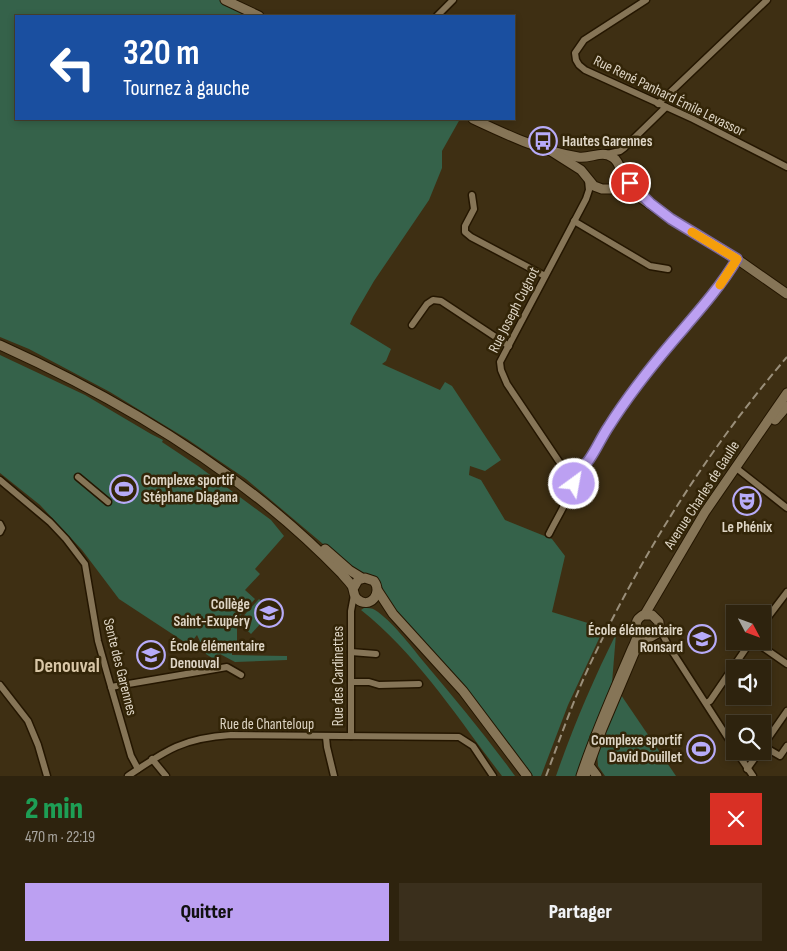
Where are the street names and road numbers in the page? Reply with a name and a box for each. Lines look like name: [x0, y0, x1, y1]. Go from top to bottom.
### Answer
street label: Rue René Panhard Émile Levassor: [590, 51, 748, 141]
street label: Rue Joseph Cugnot: [484, 263, 544, 356]
street label: Avenue Charles de Gaulle: [659, 437, 744, 554]
street label: Sente des Garennes: [99, 616, 141, 718]
street label: Rue des Cardinettes: [329, 626, 348, 726]
street label: Rue de Chanteloup: [220, 715, 314, 734]

